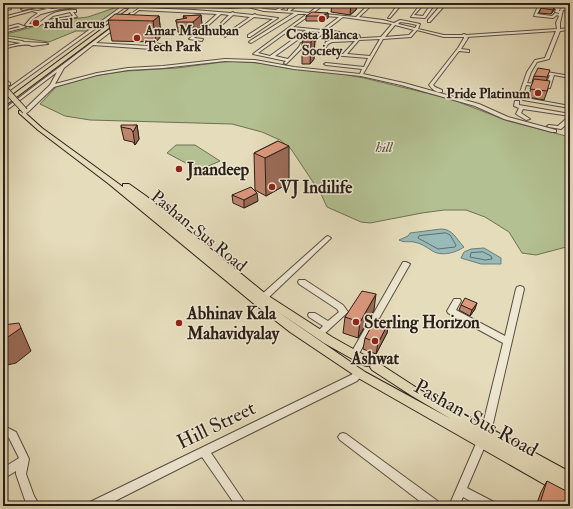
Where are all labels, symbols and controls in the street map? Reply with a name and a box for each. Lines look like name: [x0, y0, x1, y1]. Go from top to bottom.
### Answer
marker: Costa Blanca Society: [317, 14, 327, 24]
place label: rahul arcus: [43, 15, 105, 32]
marker: rahul arcus: [31, 18, 41, 28]
place label: Amar Madhuban Tech Park: [144, 22, 240, 55]
place label: Costa Blanca Society: [286, 26, 359, 60]
marker: Amar Madhuban Tech Park: [132, 33, 142, 43]
place label: Pride Platinum: [446, 85, 530, 102]
marker: Pride Platinum: [533, 88, 543, 98]
park label: hill: [375, 139, 394, 156]
place label: Jnandeep: [186, 159, 250, 181]
marker: Jnandeep: [174, 164, 184, 174]
place label: VJ Indilife: [279, 177, 353, 199]
marker: VJ Indilife: [267, 182, 277, 192]
street label: Pashan-Sus Road: [147, 186, 252, 276]
place label: Abhinav Kala Mahavidyalay: [186, 303, 280, 345]
place label: Sterling Horizon: [364, 312, 480, 334]
marker: Sterling Horizon: [351, 317, 361, 327]
marker: Abhinav Kala Mahavidyalay: [174, 318, 184, 328]
marker: Ashwat: [370, 336, 380, 346]
place label: Ashwat: [350, 348, 400, 369]
street label: Pashan-Sus Road: [410, 374, 543, 462]
street label: Hill Street: [173, 395, 260, 455]

